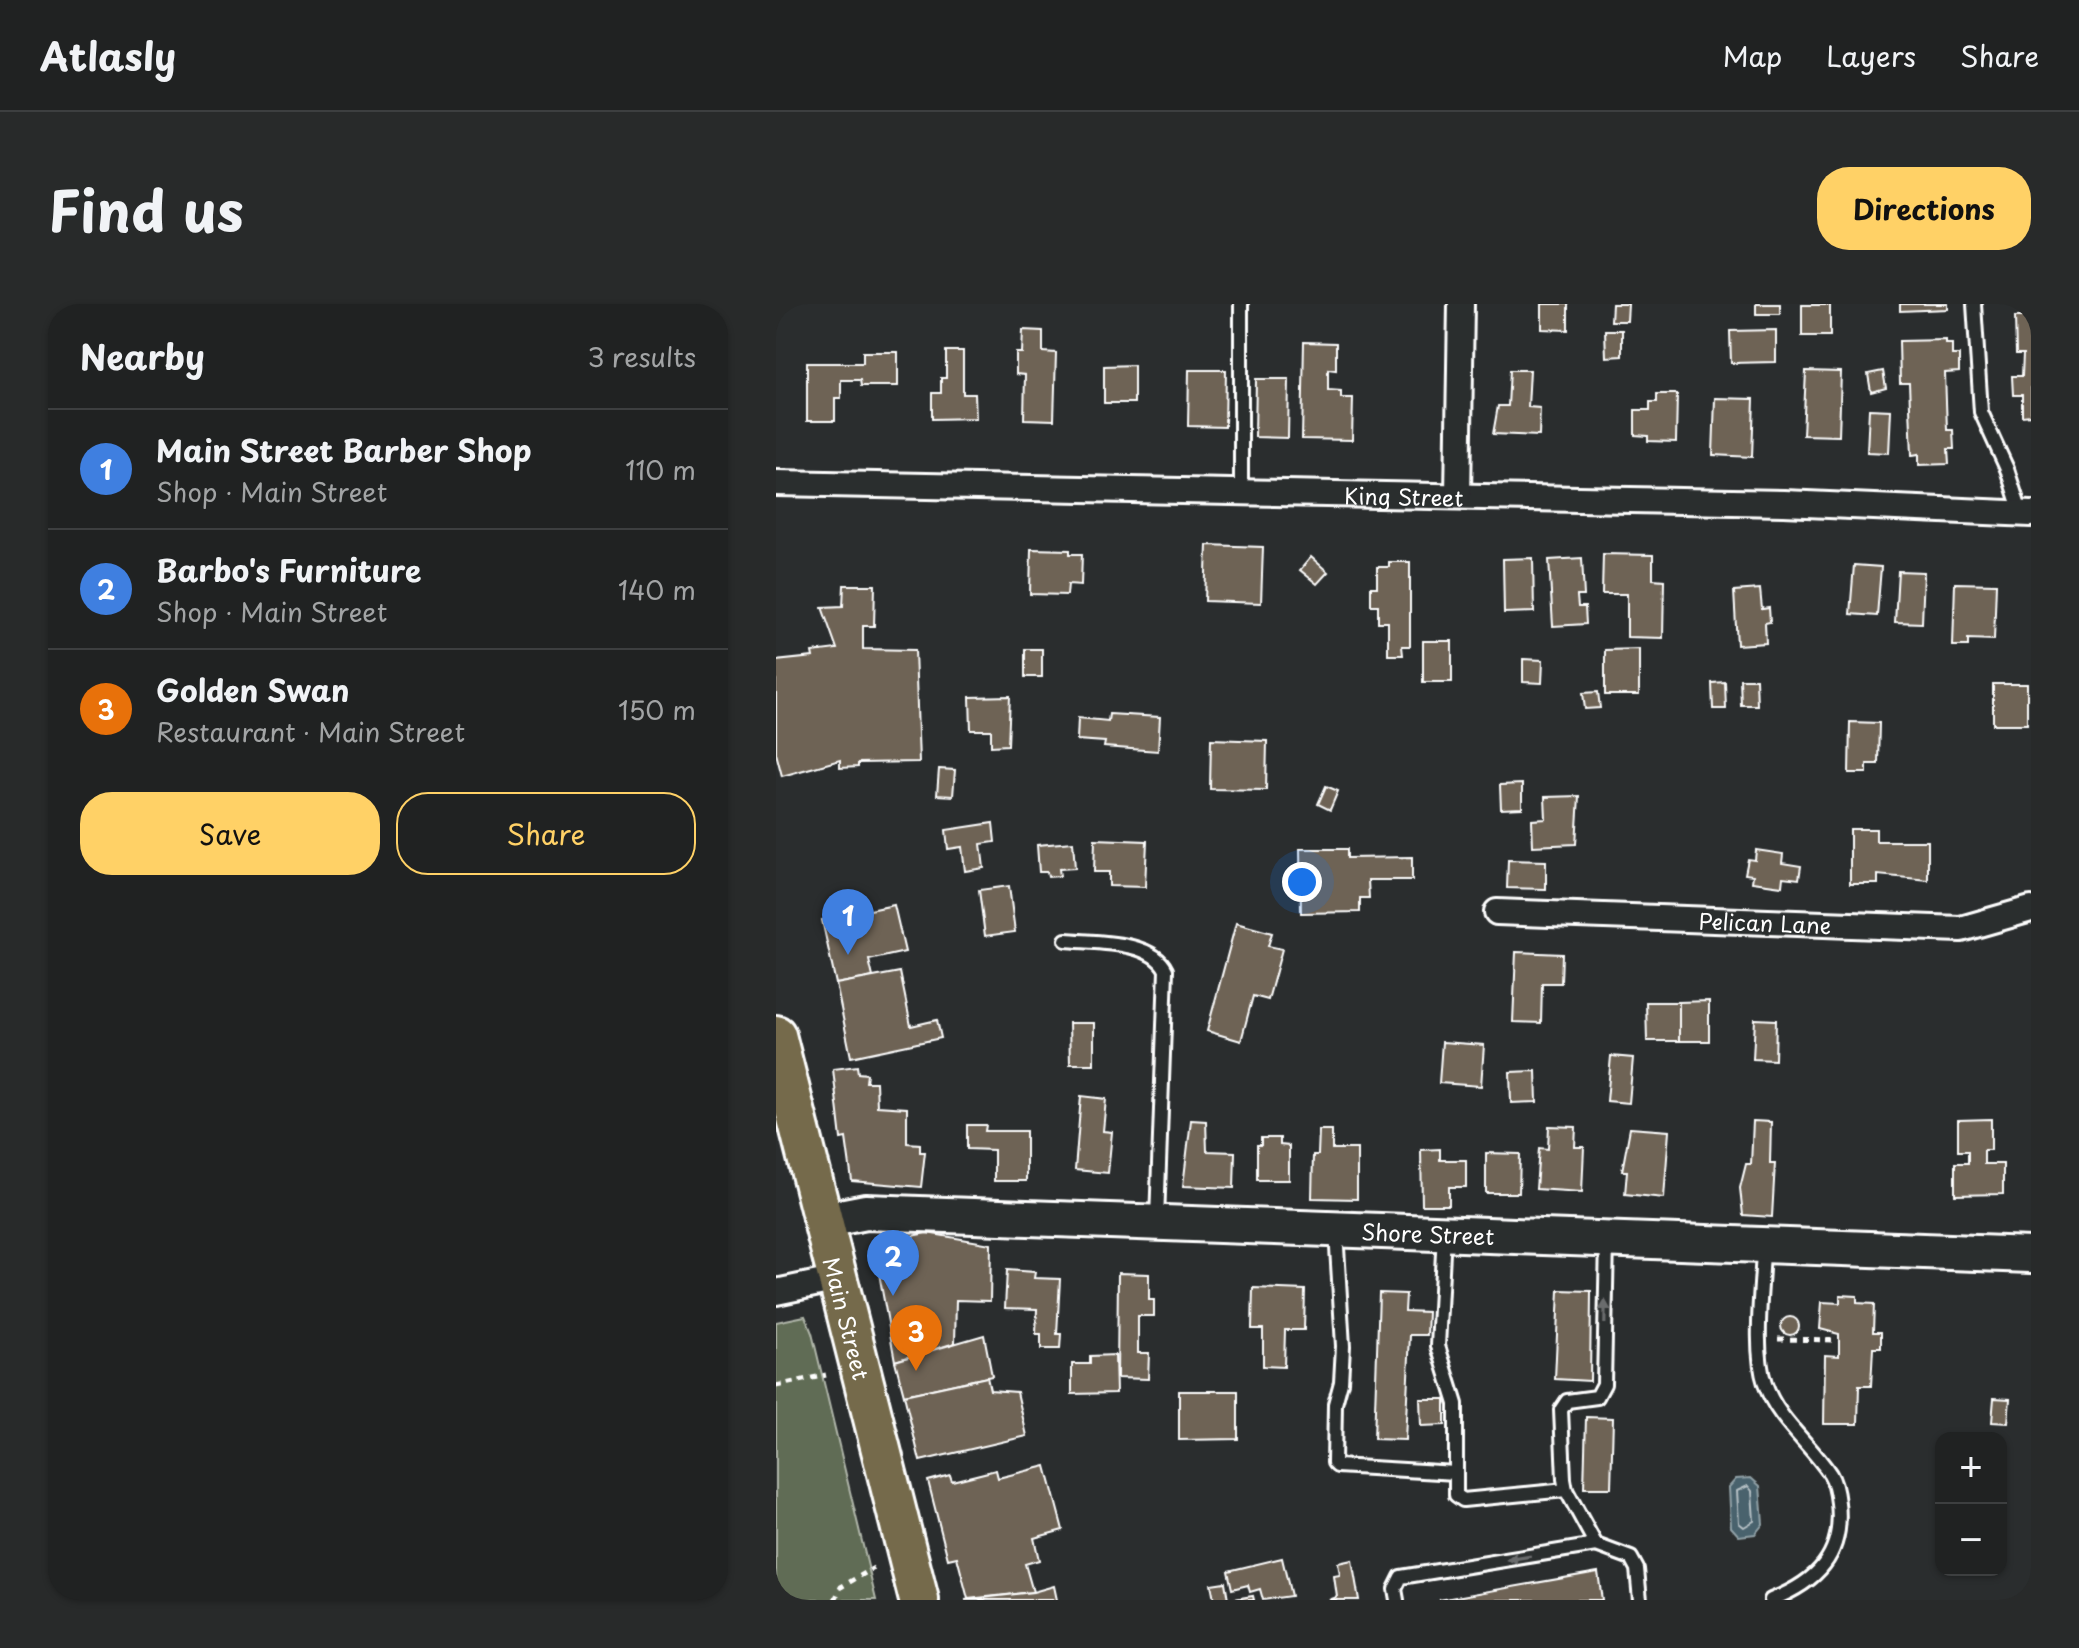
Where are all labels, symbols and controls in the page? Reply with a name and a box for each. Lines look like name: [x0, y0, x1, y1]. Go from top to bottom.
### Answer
text: Atlasly: [40, 27, 176, 84]
text: Map: [1722, 34, 1782, 77]
text: Layers: [1826, 34, 1916, 77]
text: Share: [1960, 34, 2039, 77]
text: Find us: [48, 166, 244, 251]
button: Directions: [1817, 167, 2031, 250]
text: Nearby: [80, 330, 205, 382]
text: 3 results: [588, 337, 696, 376]
text: Main Street Barber Shop: [156, 427, 531, 472]
text: 1: [100, 450, 112, 489]
text: 110 m: [625, 450, 696, 489]
text: Shop · Main Street: [156, 472, 387, 511]
street label: King Street: [1344, 478, 1464, 513]
text: Barbo's Furniture: [156, 547, 421, 592]
text: 2: [97, 570, 115, 609]
text: 140 m: [618, 570, 696, 609]
text: Shop · Main Street: [156, 592, 387, 631]
text: Golden Swan: [156, 667, 349, 712]
text: 3: [97, 690, 115, 729]
text: 150 m: [618, 690, 696, 729]
text: Restaurant · Main Street: [156, 712, 465, 751]
button: Save: [80, 792, 380, 875]
button: Share: [396, 792, 696, 875]
your location: [1282, 862, 1322, 902]
pin: 1: [822, 889, 874, 955]
street label: Pelican Lane: [1698, 903, 1832, 941]
street label: Shore Street: [1361, 1214, 1495, 1252]
pin: 2: [867, 1230, 919, 1296]
street label: Main Street: [816, 1253, 879, 1383]
one-way arrow: [1599, 1299, 1612, 1324]
pin: 3: [890, 1305, 942, 1371]
map controls: [1935, 1432, 2007, 1576]
button: +: [1935, 1432, 2007, 1504]
button: −: [1935, 1504, 2007, 1576]
one-way arrow: [1506, 1552, 1531, 1565]

